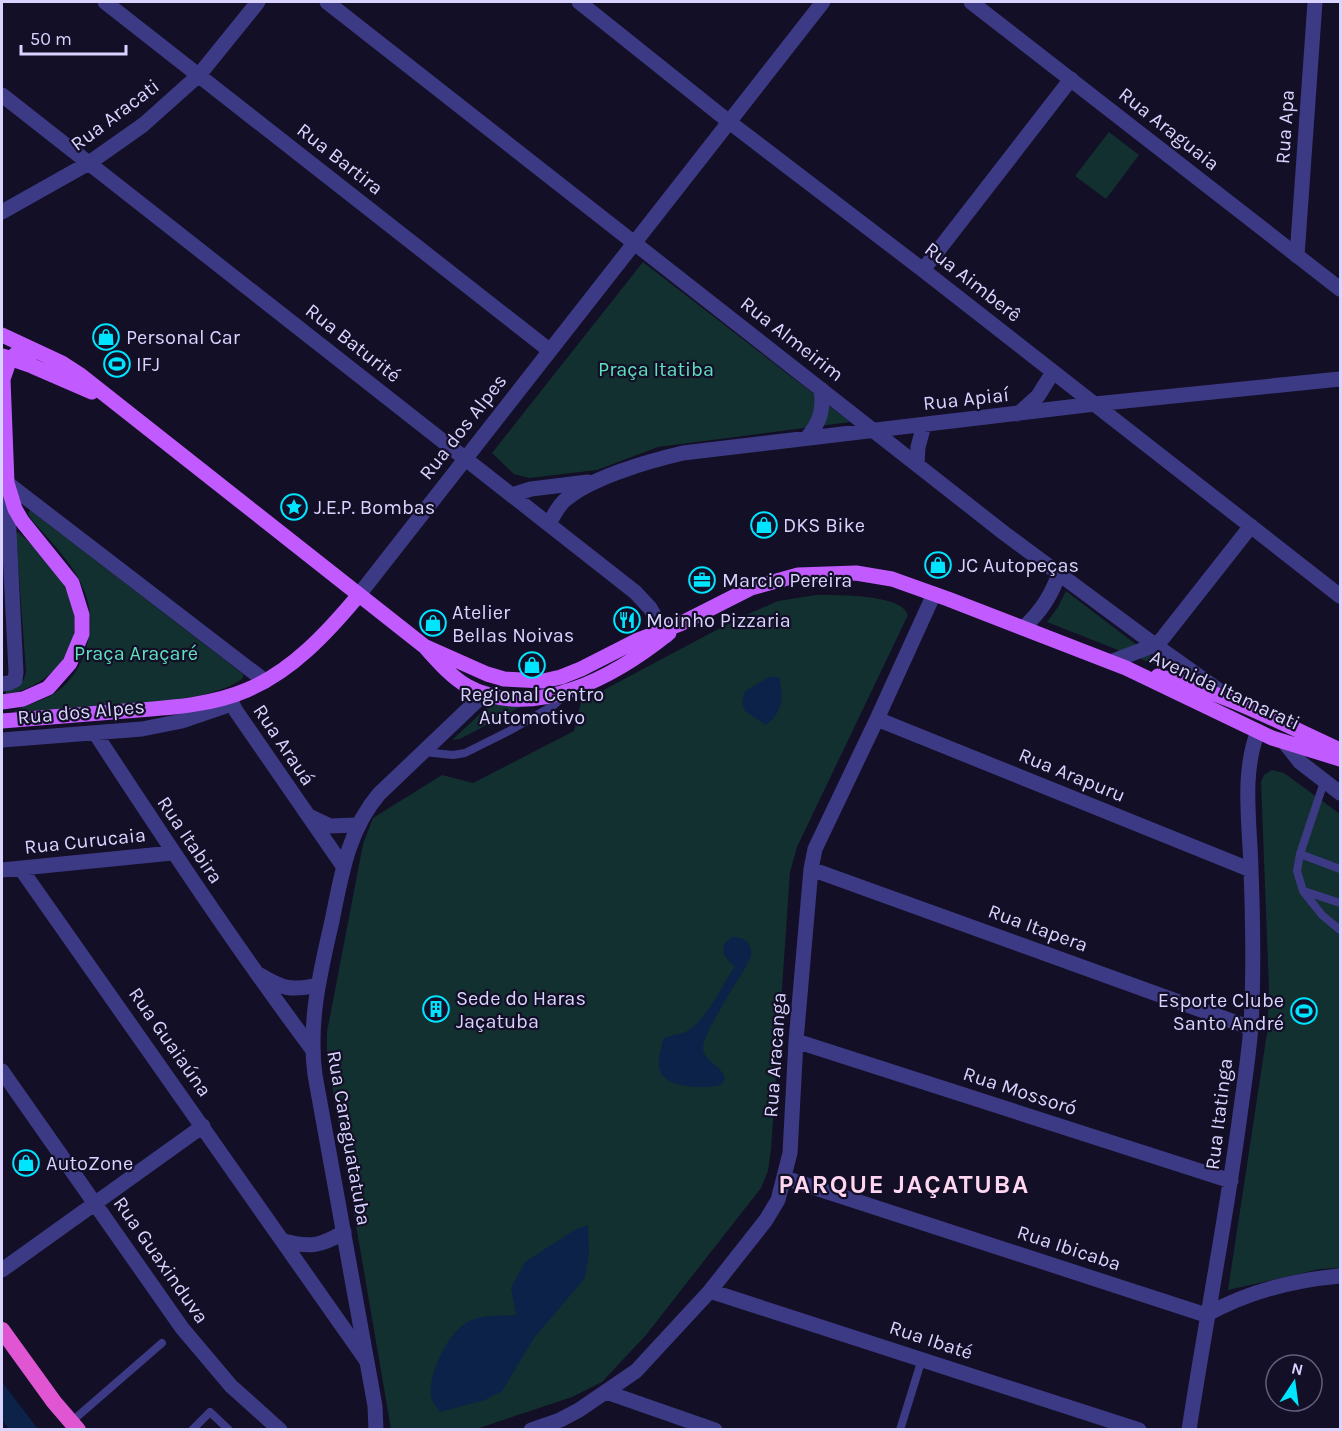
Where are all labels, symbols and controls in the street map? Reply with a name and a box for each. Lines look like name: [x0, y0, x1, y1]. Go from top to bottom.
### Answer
scale bar: [21, 18, 126, 56]
text: 50 m: [30, 28, 72, 50]
street label: Rua Aracati: [66, 74, 164, 156]
street label: Rua Araguaia: [1114, 83, 1224, 175]
street label: Rua Apa: [1271, 89, 1299, 165]
street label: Rua Bartira: [293, 118, 387, 200]
street label: Rua Aimberê: [920, 237, 1026, 327]
street label: Rua Almeirim: [736, 292, 848, 386]
street label: Rua Baturité: [301, 299, 405, 387]
shop icon: Personal Car: [91, 322, 121, 352]
place label: Personal Car: [126, 326, 241, 349]
sports icon: IFJ: [102, 349, 132, 379]
place label: IFJ: [136, 353, 160, 376]
park label: Praça Itatiba: [598, 358, 714, 381]
street label: Rua dos Alpes: [415, 370, 511, 484]
street label: Rua Apiaí: [922, 383, 1010, 415]
place icon: J.E.P. Bombas: [279, 492, 309, 522]
place label: J.E.P. Bombas: [314, 496, 435, 519]
shop icon: DKS Bike: [749, 510, 779, 540]
place label: DKS Bike: [783, 514, 865, 537]
shop icon: JC Autopeças: [923, 550, 953, 580]
place label: JC Autopeças: [958, 554, 1079, 577]
office icon: Marcio Pereira: [687, 565, 717, 595]
place label: Marcio Pereira: [722, 569, 852, 592]
place label: Atelier Bellas Noivas: [452, 601, 574, 647]
restaurant icon: Moinho Pizzaria: [612, 605, 642, 635]
shop icon: Atelier Bellas Noivas: [418, 608, 448, 638]
place label: Moinho Pizzaria: [646, 609, 791, 632]
park label: Praça Araçaré: [74, 642, 198, 665]
street label: Avenida Itamarati: [1146, 645, 1304, 735]
shop icon: Regional Centro Automotivo: [517, 650, 547, 680]
place label: Regional Centro Automotivo: [460, 683, 604, 729]
street label: Rua dos Alpes: [16, 695, 146, 729]
street label: Rua Arauá: [248, 700, 320, 790]
street label: Rua Arapuru: [1015, 743, 1129, 807]
street label: Rua Itabira: [152, 792, 228, 888]
street label: Rua Curucaia: [23, 823, 147, 859]
street label: Rua Itapera: [985, 899, 1091, 957]
street label: Rua Guaiaúna: [124, 983, 216, 1101]
place label: Sede do Haras Jaçatuba: [456, 987, 586, 1033]
place label: Esporte Clube Santo André: [1158, 989, 1284, 1035]
street label: Rua Aracanga: [759, 992, 791, 1118]
building icon: Sede do Haras Jaçatuba: [421, 994, 451, 1024]
sports icon: Esporte Clube Santo André: [1289, 996, 1319, 1026]
street label: Rua Caraguatatuba: [322, 1049, 376, 1227]
street label: Rua Itatinga: [1201, 1057, 1237, 1171]
street label: Rua Mossoró: [960, 1062, 1080, 1120]
shop icon: AutoZone: [11, 1148, 41, 1178]
place label: AutoZone: [46, 1152, 133, 1175]
district label: PARQUE JAÇATUBA: [778, 1169, 1030, 1200]
street label: Rua Guaxinduva: [109, 1192, 213, 1328]
street label: Rua Ibicaba: [1014, 1220, 1124, 1276]
street label: Rua Ibaté: [886, 1316, 976, 1364]
north arrow: [1264, 1353, 1324, 1413]
text: N: [1290, 1358, 1305, 1379]

